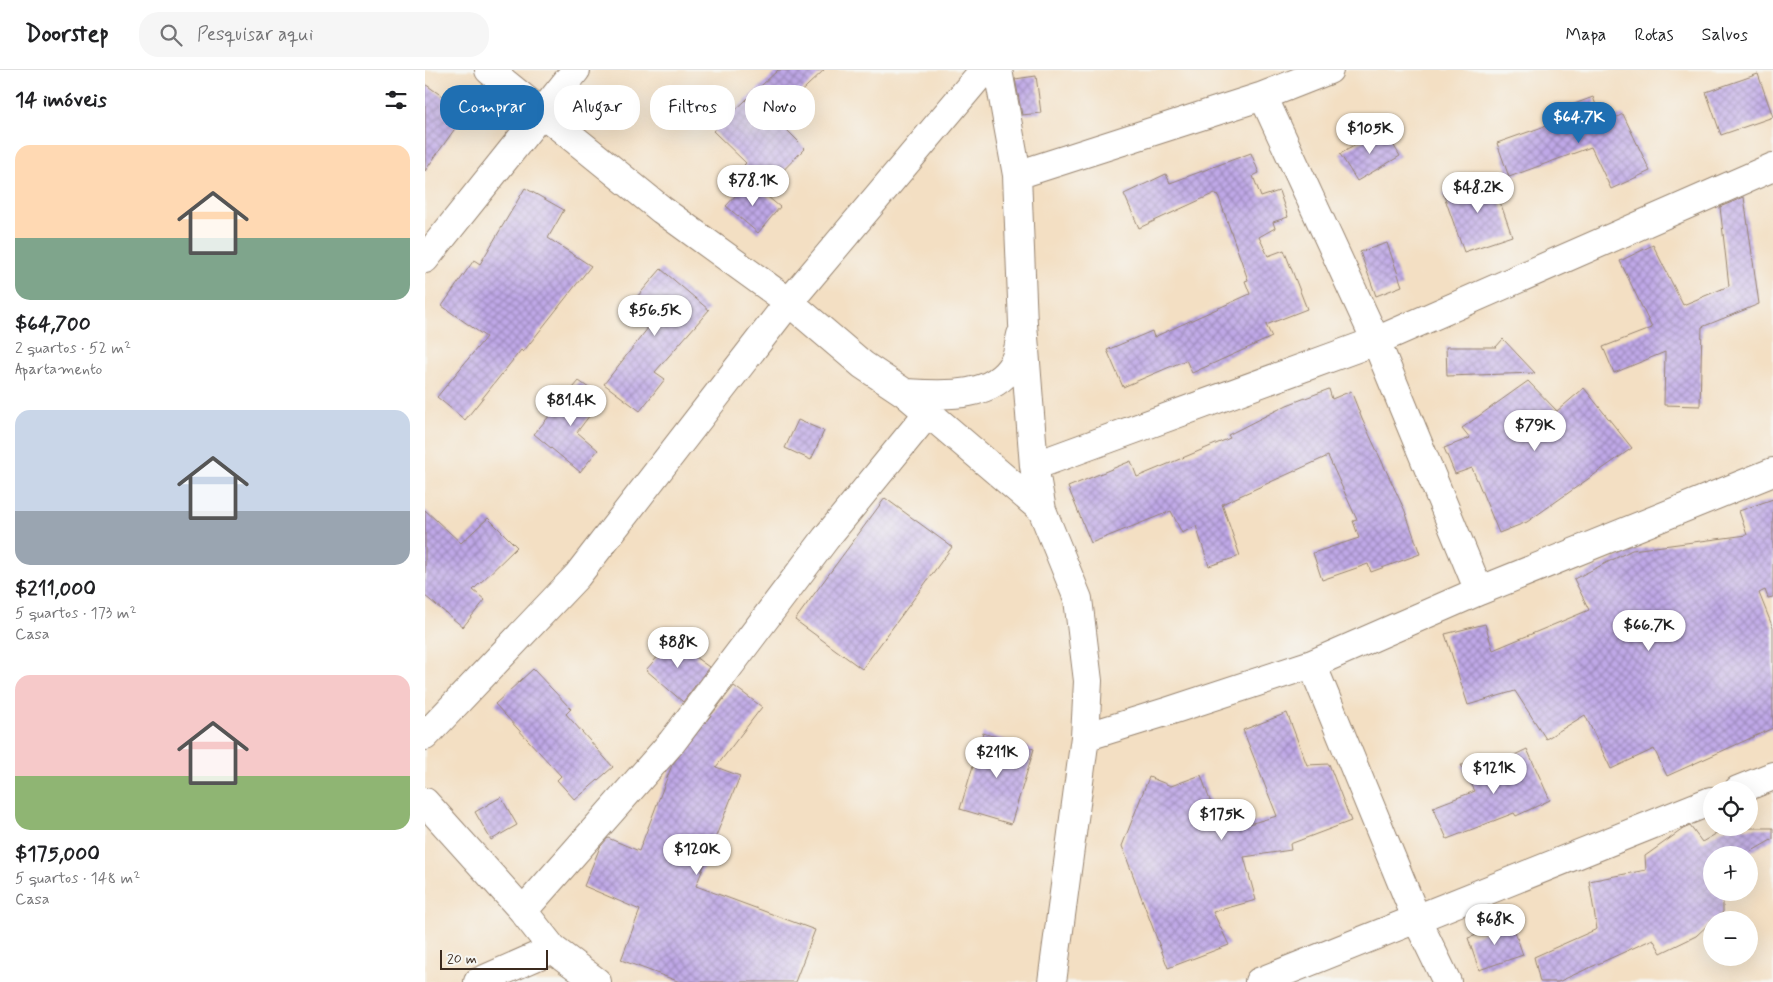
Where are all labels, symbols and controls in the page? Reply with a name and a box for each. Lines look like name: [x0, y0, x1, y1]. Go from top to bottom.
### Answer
search box: [139, 12, 489, 57]
text: Doorstep: [25, 19, 109, 50]
icon: search: [157, 21, 185, 49]
text: Pesquisar aqui: [197, 22, 313, 47]
text: Mapa: [1565, 23, 1606, 47]
text: Rotas: [1634, 23, 1674, 47]
text: Salvos: [1702, 23, 1748, 47]
chip: Comprar: [440, 85, 544, 130]
chip: Alugar: [554, 85, 640, 130]
chip: Filtros: [650, 85, 735, 130]
chip: Novo: [745, 85, 815, 130]
text: 14 imóveis: [15, 86, 107, 114]
icon: filters: [382, 86, 410, 114]
pin: $64.7K: [1538, 102, 1620, 144]
text: $64.7K: [1553, 107, 1605, 128]
pin: $105K: [1335, 112, 1405, 155]
text: $105K: [1347, 118, 1393, 139]
pin: $78.1K: [712, 164, 794, 207]
text: $78.1K: [728, 170, 778, 191]
pin: $48.2K: [1437, 172, 1519, 214]
text: $48.2K: [1453, 177, 1503, 198]
icon: home: [168, 178, 258, 268]
pin: $56.5K: [614, 294, 696, 337]
text: $56.5K: [629, 300, 681, 321]
text: $64,700: [15, 310, 91, 338]
text: 2 quartos · 52 m²: [15, 338, 131, 359]
text: Apartamento: [15, 359, 102, 380]
pin: $81.4K: [530, 384, 612, 427]
text: $81.4K: [546, 390, 596, 411]
pin: $79K: [1505, 410, 1565, 452]
text: $79K: [1515, 415, 1555, 436]
icon: home: [168, 443, 258, 533]
text: $211,000: [15, 575, 96, 603]
text: 5 quartos · 173 m²: [15, 603, 137, 624]
pin: $66.7K: [1608, 610, 1690, 652]
text: $66.7K: [1624, 615, 1674, 636]
text: Casa: [15, 624, 50, 645]
pin: $88K: [648, 626, 708, 669]
text: $88K: [659, 632, 697, 653]
icon: home: [168, 708, 258, 798]
pin: $211K: [962, 736, 1032, 779]
text: $211K: [976, 742, 1018, 763]
pin: $121K: [1459, 752, 1529, 795]
text: $121K: [1473, 758, 1515, 779]
map controls: [1703, 781, 1758, 966]
button: locate: [1703, 781, 1758, 836]
pin: $175K: [1187, 798, 1257, 841]
text: $175K: [1200, 804, 1244, 825]
pin: $120K: [662, 834, 732, 876]
text: $120K: [674, 839, 720, 860]
text: $175,000: [15, 840, 100, 868]
button: +: [1703, 846, 1758, 901]
text: 5 quartos · 148 m²: [15, 868, 140, 889]
text: Casa: [15, 889, 50, 910]
pin: $68K: [1465, 904, 1525, 946]
text: $68K: [1476, 909, 1514, 930]
button: −: [1703, 911, 1758, 966]
scale bar: [440, 947, 547, 970]
text: 20 m: [447, 950, 477, 968]

